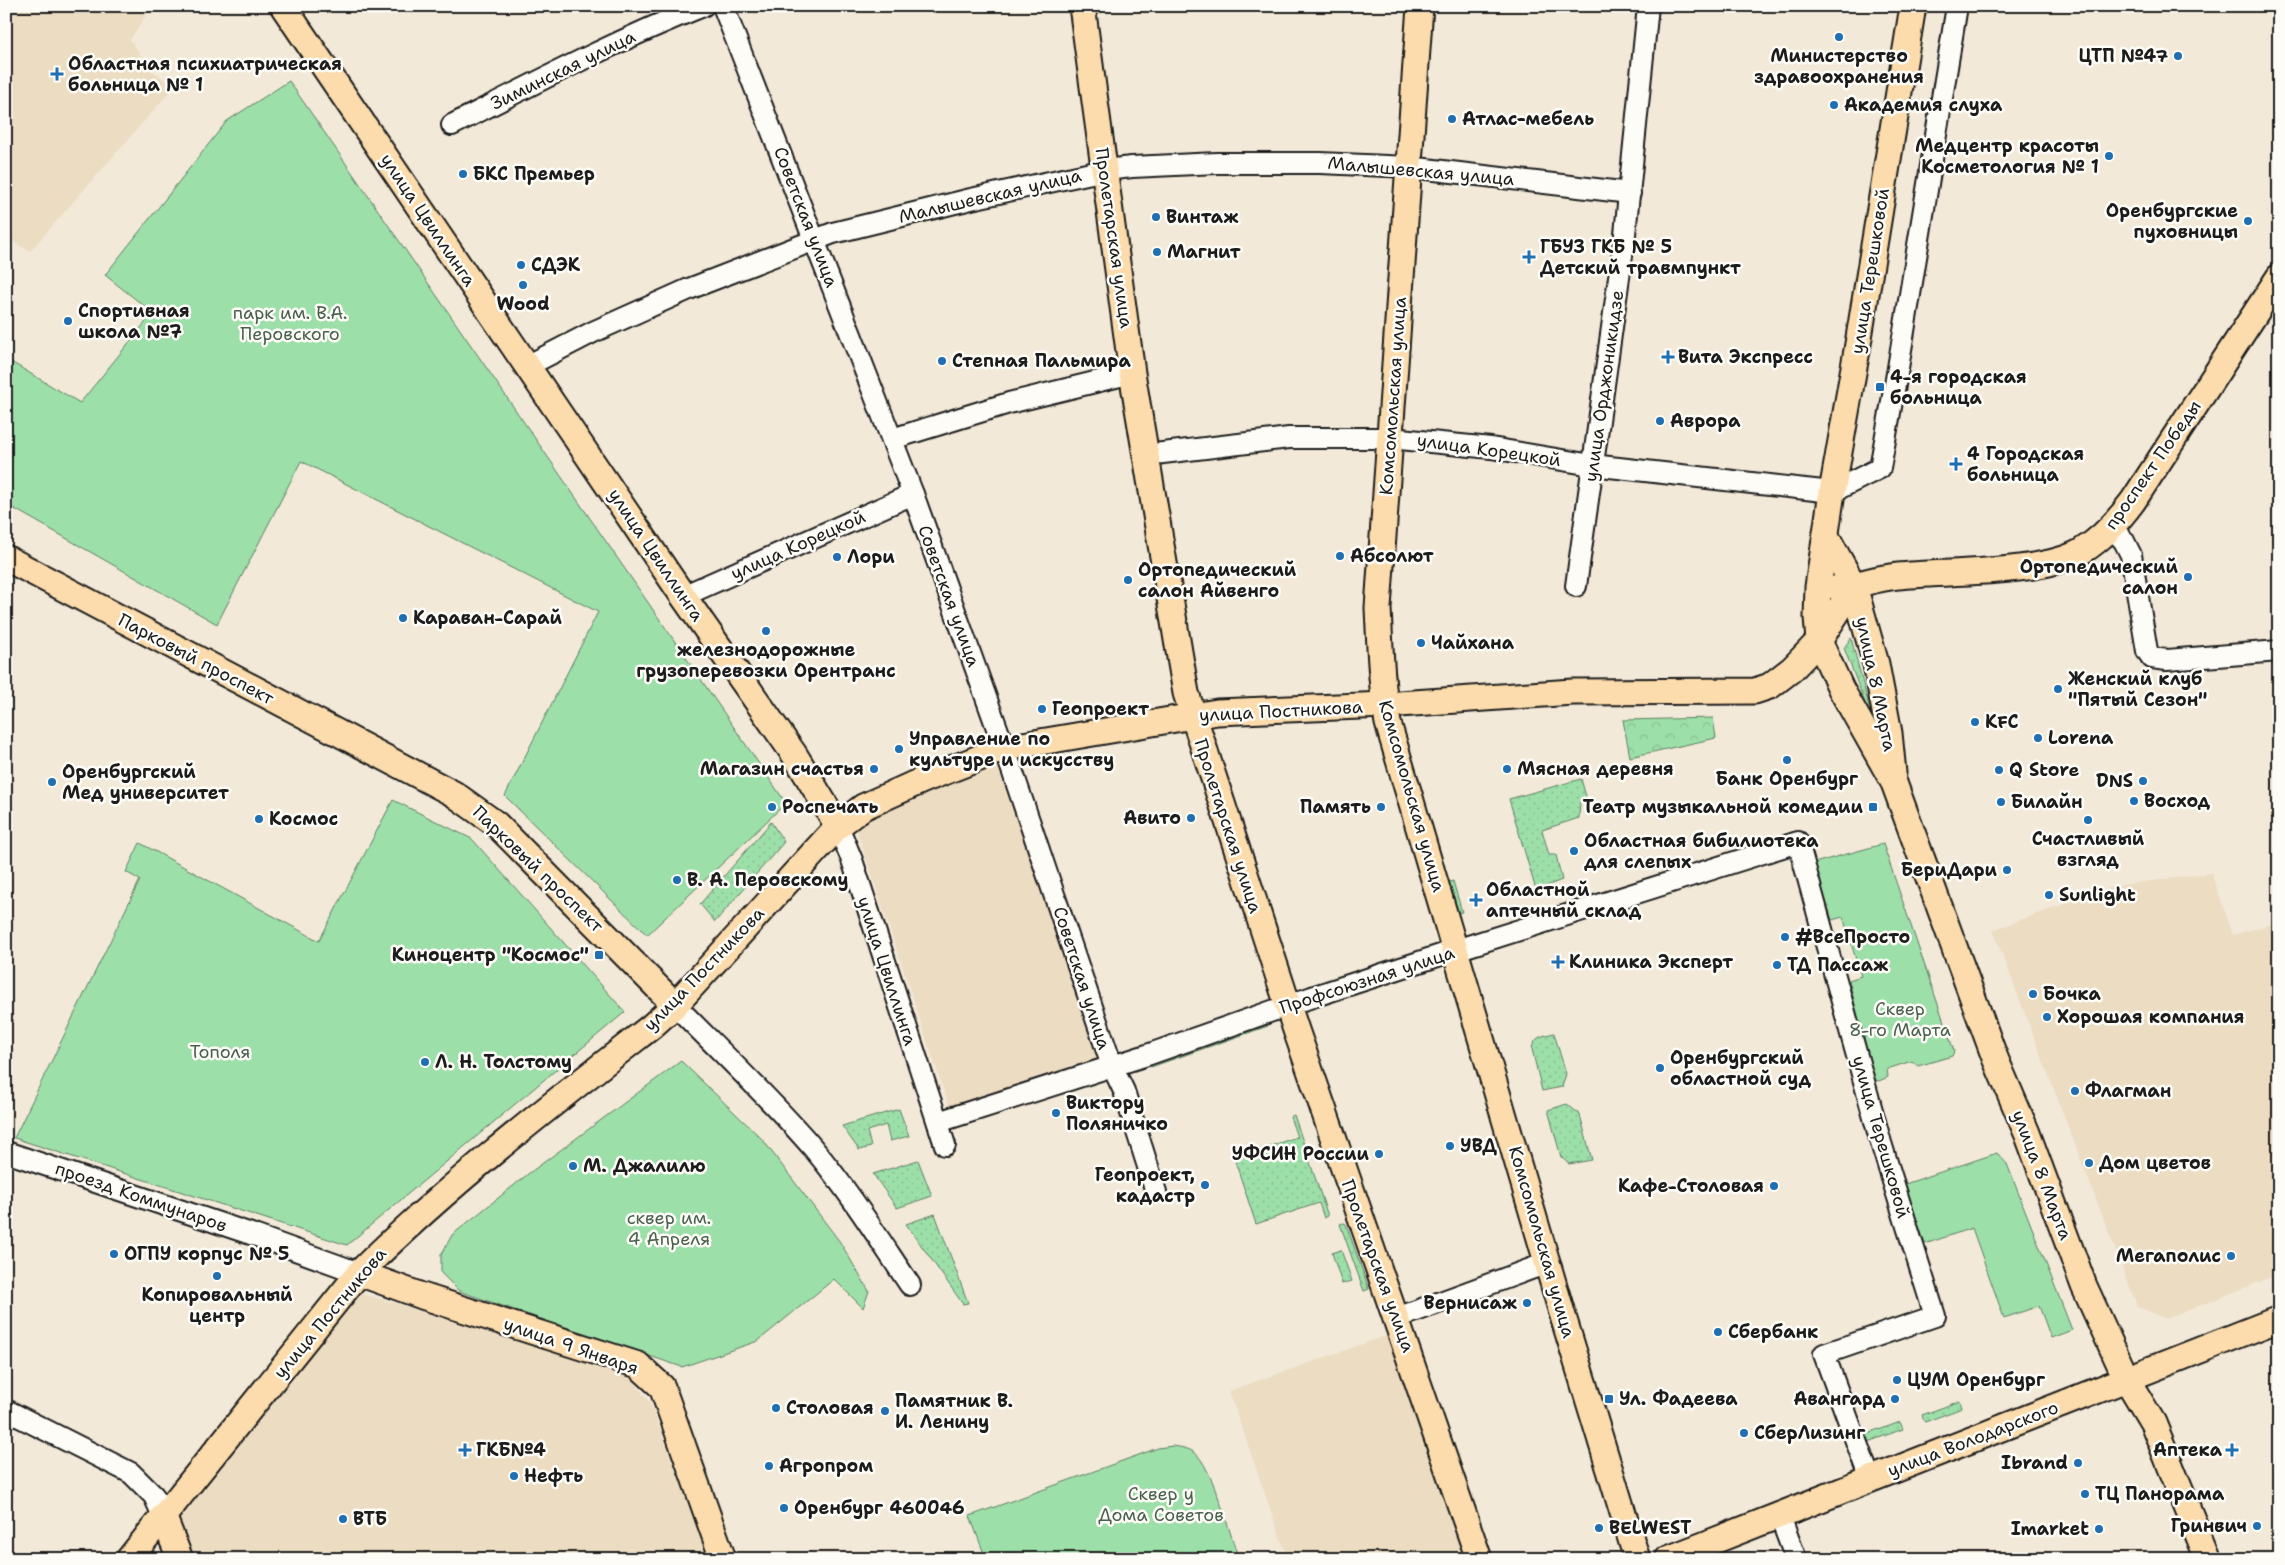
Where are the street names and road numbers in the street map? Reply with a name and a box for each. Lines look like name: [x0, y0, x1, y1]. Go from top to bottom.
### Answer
street label: Зиминская улица: [487, 25, 639, 115]
street label: Советская улица: [768, 143, 844, 291]
street label: Пролетарская улица: [1089, 146, 1139, 330]
street label: улица Цвиллинга: [375, 149, 481, 291]
street label: Малышевская улица: [1327, 151, 1515, 191]
street label: Малышевская улица: [896, 163, 1084, 229]
street label: улица Терешковой: [1845, 186, 1895, 356]
street label: улица Орджоникидзе: [1579, 289, 1629, 483]
street label: Комсомольская улица: [1374, 296, 1412, 496]
street label: проспект Победы: [2099, 395, 2207, 535]
street label: улица Корецкой: [1415, 428, 1563, 472]
street label: улица Цвиллинга: [603, 484, 709, 626]
street label: улица Корецкой: [727, 504, 869, 585]
street label: Советская улица: [912, 522, 986, 670]
street label: Парковый проспект: [114, 608, 279, 711]
street label: улица 8 Марта: [1850, 614, 1902, 754]
street label: улица Постникова: [1198, 695, 1364, 727]
street label: Комсомольская улица: [1373, 697, 1451, 895]
street label: Пролетарская улица: [1188, 736, 1268, 916]
street label: Парковый проспект: [467, 800, 609, 938]
street label: улица Цвиллинга: [852, 894, 922, 1048]
street label: улица Постникова: [638, 902, 770, 1036]
street label: Советская улица: [1048, 903, 1116, 1053]
street label: Профсоюзная улица: [1276, 940, 1458, 1020]
street label: улица Терешковой: [1846, 1053, 1916, 1221]
street label: улица 8 Марта: [2006, 1107, 2078, 1243]
street label: Комсомольская улица: [1503, 1143, 1581, 1341]
street label: проезд Коммунаров: [52, 1156, 230, 1238]
street label: Пролетарская улица: [1336, 1176, 1420, 1356]
street label: улица Постникова: [268, 1242, 392, 1384]
street label: улица 9 Января: [500, 1312, 642, 1380]
street label: улица Володарского: [1884, 1395, 2062, 1483]

